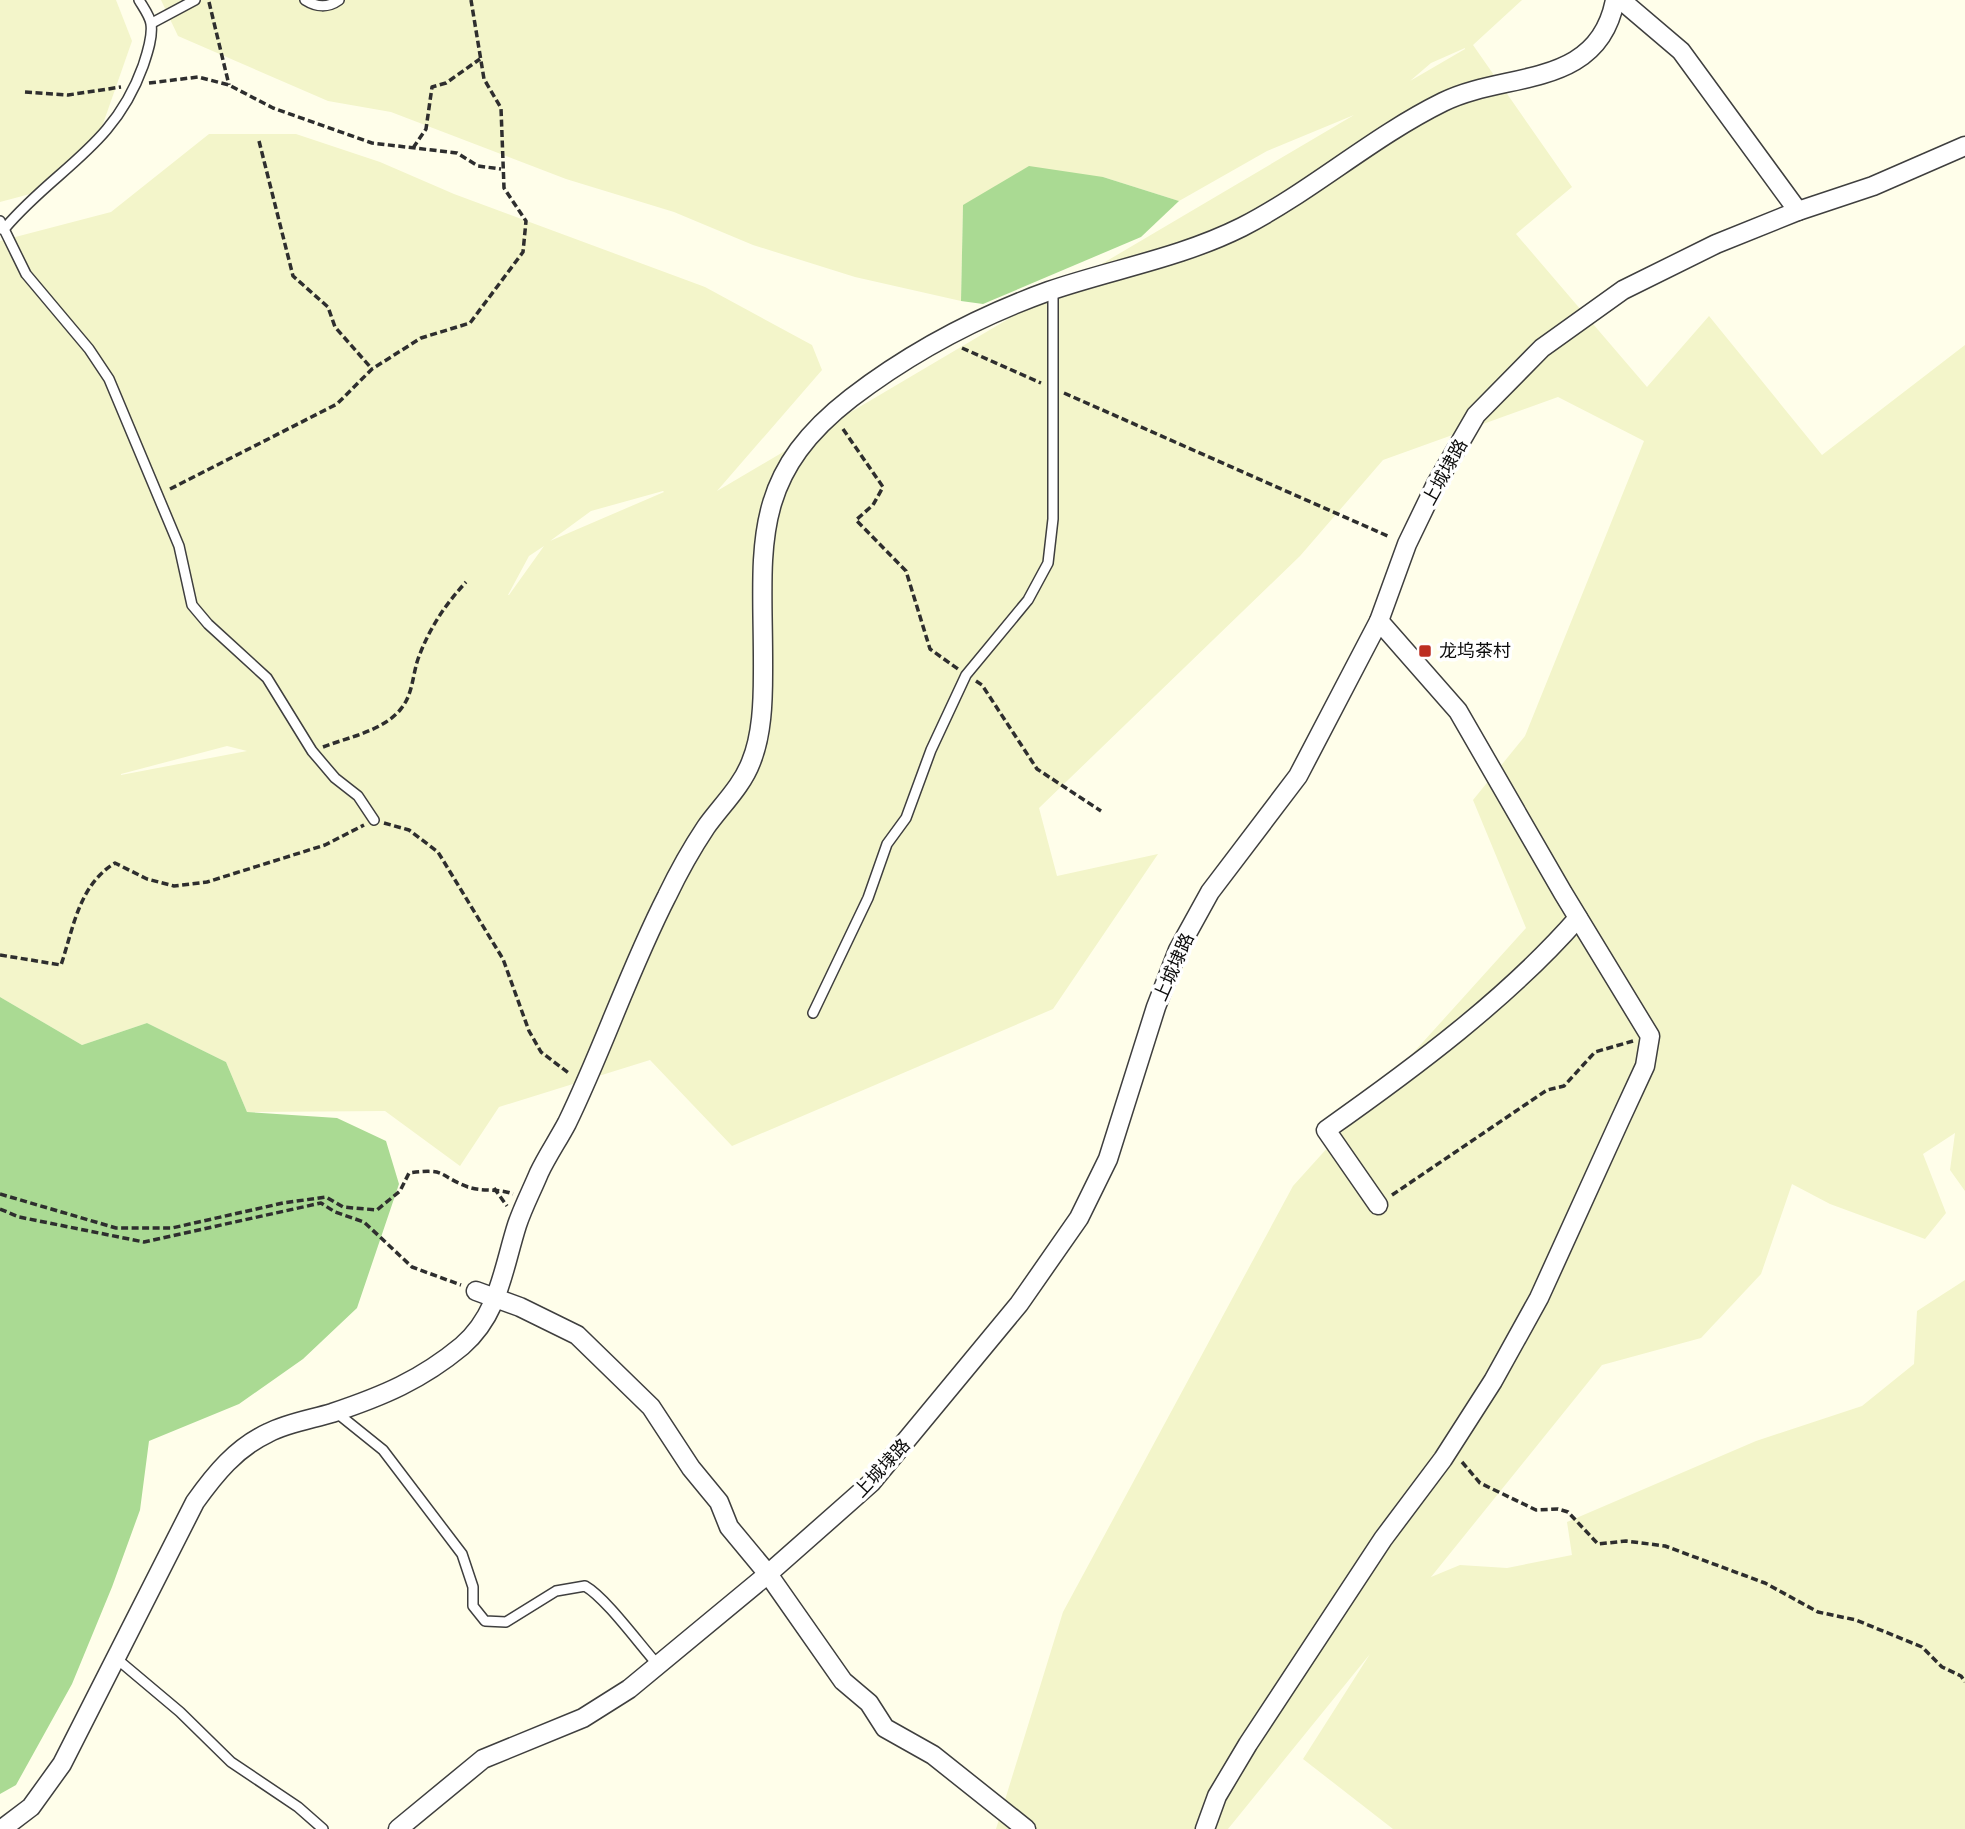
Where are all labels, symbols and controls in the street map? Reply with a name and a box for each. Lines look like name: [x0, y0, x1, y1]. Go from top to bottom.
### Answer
street label: 上城埭路: [1414, 433, 1472, 509]
place label: 龙坞茶村: [1439, 636, 1511, 662]
marker: 龙坞茶村: [1417, 643, 1433, 659]
street label: 上城埭路: [1146, 928, 1199, 1004]
street label: 上城埭路: [846, 1431, 915, 1502]

